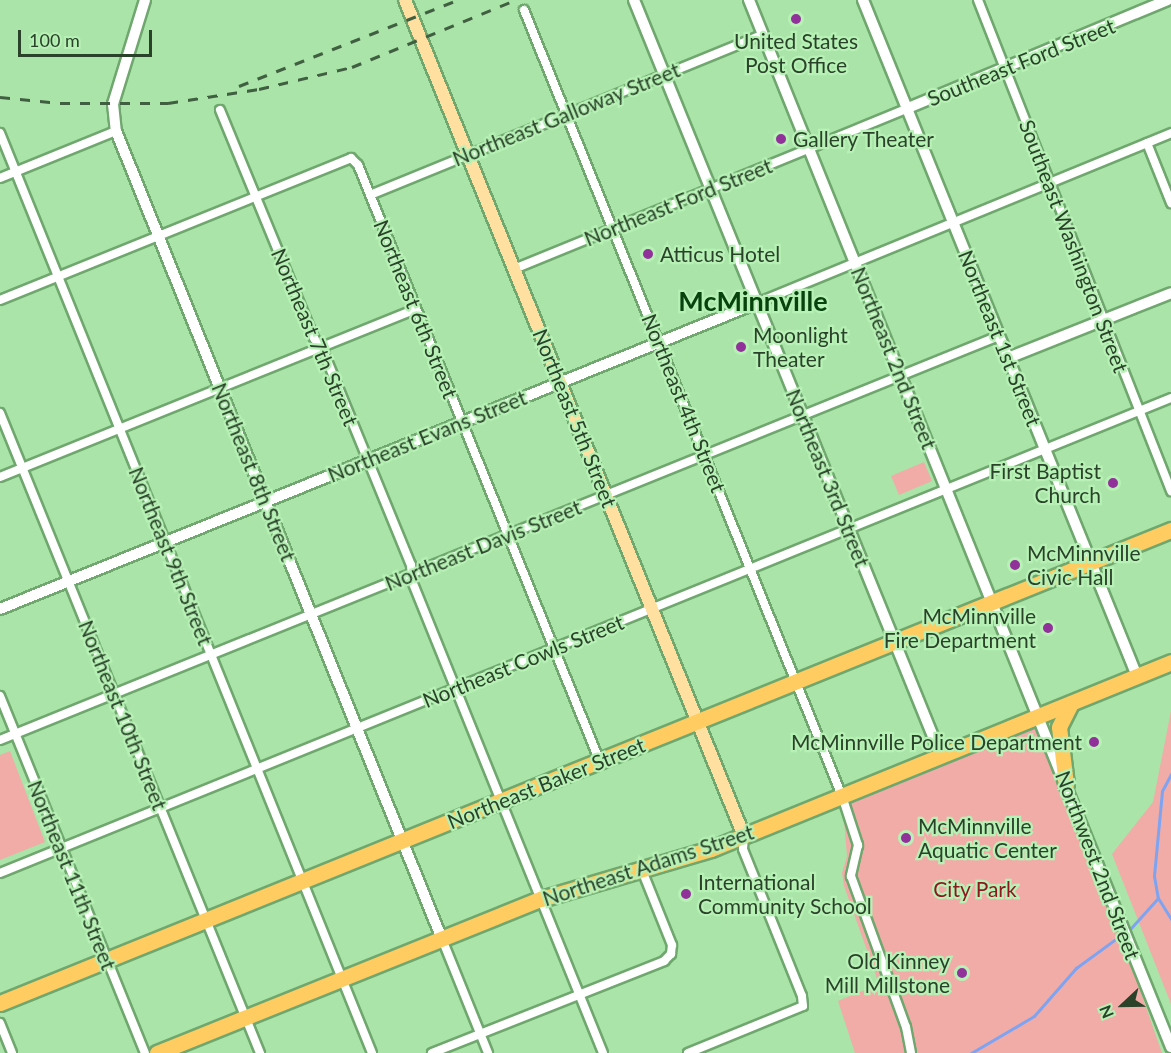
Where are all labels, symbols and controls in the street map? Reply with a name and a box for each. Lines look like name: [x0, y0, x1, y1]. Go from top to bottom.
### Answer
marker: United States Post Office: [789, 12, 803, 26]
street label: Southeast Ford Street: [923, 13, 1119, 111]
scale bar: [21, 18, 154, 56]
place label: United States Post Office: [734, 28, 858, 78]
text: 100 m: [29, 29, 80, 51]
street label: Northeast Galloway Street: [448, 57, 684, 171]
street label: Southeast Washington Street: [1014, 116, 1134, 376]
place label: Gallery Theater: [793, 126, 935, 152]
marker: Gallery Theater: [774, 132, 788, 146]
street label: Northeast Ford Street: [580, 153, 776, 251]
street label: Northeast 6th Street: [369, 216, 463, 402]
place label: Atticus Hotel: [660, 241, 780, 267]
street label: Northeast 7th Street: [266, 245, 364, 429]
street label: Northeast 1st Street: [953, 246, 1047, 430]
marker: Atticus Hotel: [641, 247, 655, 261]
street label: Northeast 2nd Street: [846, 263, 942, 453]
district label: McMinnville: [678, 285, 828, 317]
street label: Northeast 4th Street: [637, 310, 731, 496]
place label: Moonlight Theater: [753, 322, 848, 372]
street label: Northeast 5th Street: [528, 325, 622, 511]
marker: Moonlight Theater: [734, 340, 748, 354]
street label: Northeast 8th Street: [207, 379, 301, 565]
street label: Northeast Evans Street: [324, 385, 530, 487]
street label: Northeast 3rd Street: [781, 385, 875, 571]
place label: First Baptist Church: [990, 458, 1101, 508]
street label: Northeast 9th Street: [124, 463, 218, 649]
marker: First Baptist Church: [1106, 476, 1120, 490]
street label: Northeast Davis Street: [381, 494, 585, 596]
place label: McMinnville Civic Hall: [1027, 540, 1141, 590]
marker: McMinnville Civic Hall: [1008, 558, 1022, 572]
place label: McMinnville Fire Department: [884, 603, 1036, 653]
street label: Northeast Cowls Street: [419, 609, 627, 713]
street label: Northeast 10th Street: [73, 616, 173, 814]
marker: McMinnville Fire Department: [1041, 621, 1055, 635]
place label: McMinnville Police Department: [791, 729, 1082, 755]
street label: Northeast Baker Street: [443, 732, 649, 834]
marker: McMinnville Police Department: [1087, 735, 1101, 749]
street label: Northwest 2nd Street: [1050, 767, 1146, 963]
street label: Northeast 11th Street: [22, 776, 122, 974]
place label: McMinnville Aquatic Center: [918, 813, 1057, 863]
street label: Northeast Adams Street: [539, 819, 757, 911]
marker: McMinnville Aquatic Center: [899, 831, 913, 845]
place label: International Community School: [698, 869, 872, 919]
park label: City Park: [933, 876, 1017, 902]
marker: International Community School: [679, 887, 693, 901]
place label: Old Kinney Mill Millstone: [825, 948, 950, 998]
marker: Old Kinney Mill Millstone: [955, 966, 969, 980]
north arrow: [1093, 975, 1153, 1035]
text: N: [1095, 1003, 1117, 1021]

